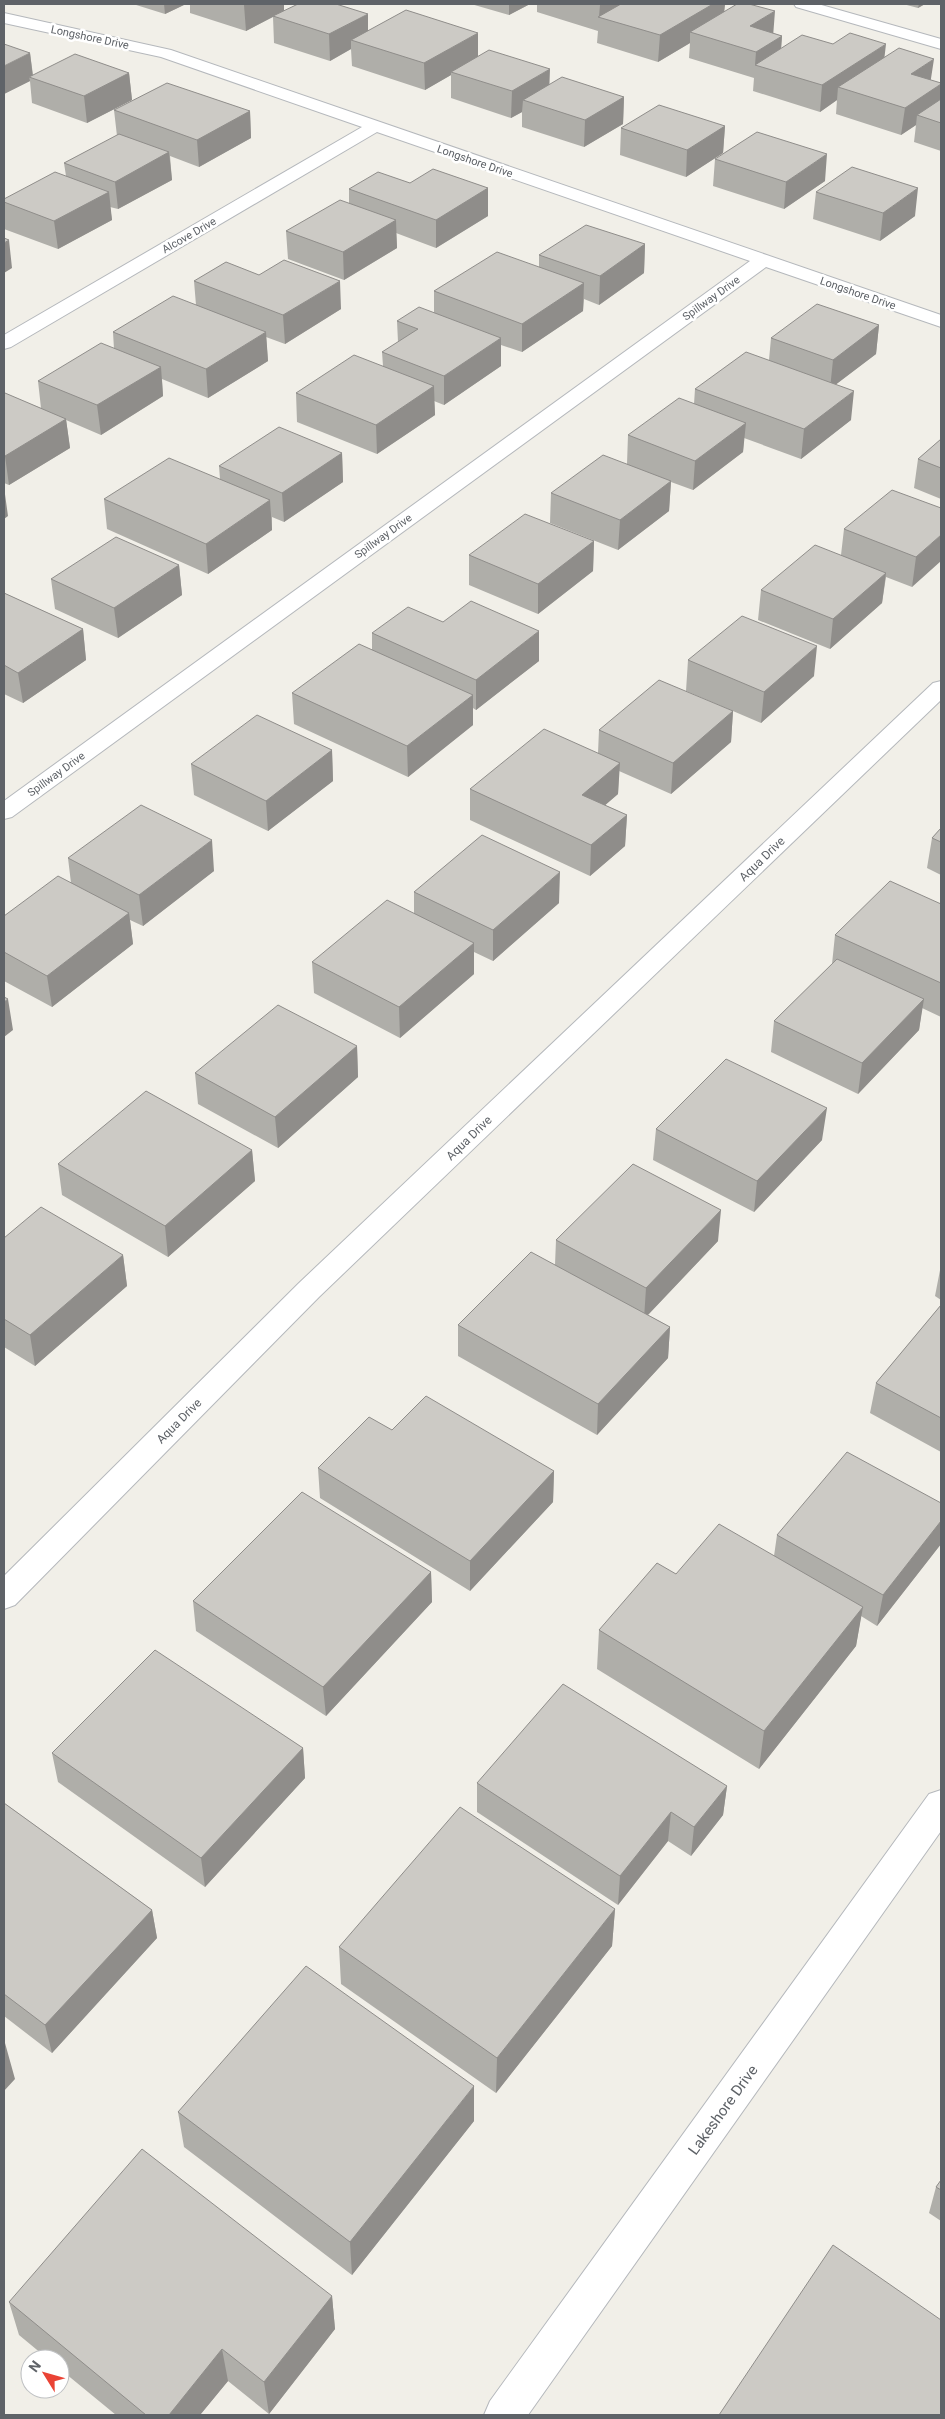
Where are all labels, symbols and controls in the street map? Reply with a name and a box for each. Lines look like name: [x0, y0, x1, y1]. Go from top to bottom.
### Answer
street label: Longshore Drive: [50, 23, 130, 52]
street label: Longshore Drive: [435, 142, 515, 181]
street label: Alcove Drive: [160, 215, 219, 256]
street label: Spillway Drive: [680, 273, 743, 324]
street label: Longshore Drive: [818, 274, 898, 313]
street label: Spillway Drive: [352, 511, 415, 562]
street label: Spillway Drive: [25, 749, 88, 800]
street label: Aqua Drive: [736, 834, 788, 884]
street label: Aqua Drive: [443, 1113, 495, 1163]
street label: Aqua Drive: [154, 1396, 204, 1446]
street label: Lakeshore Drive: [684, 2062, 762, 2158]
north arrow: [20, 2349, 70, 2399]
text: N: [25, 2357, 44, 2375]

